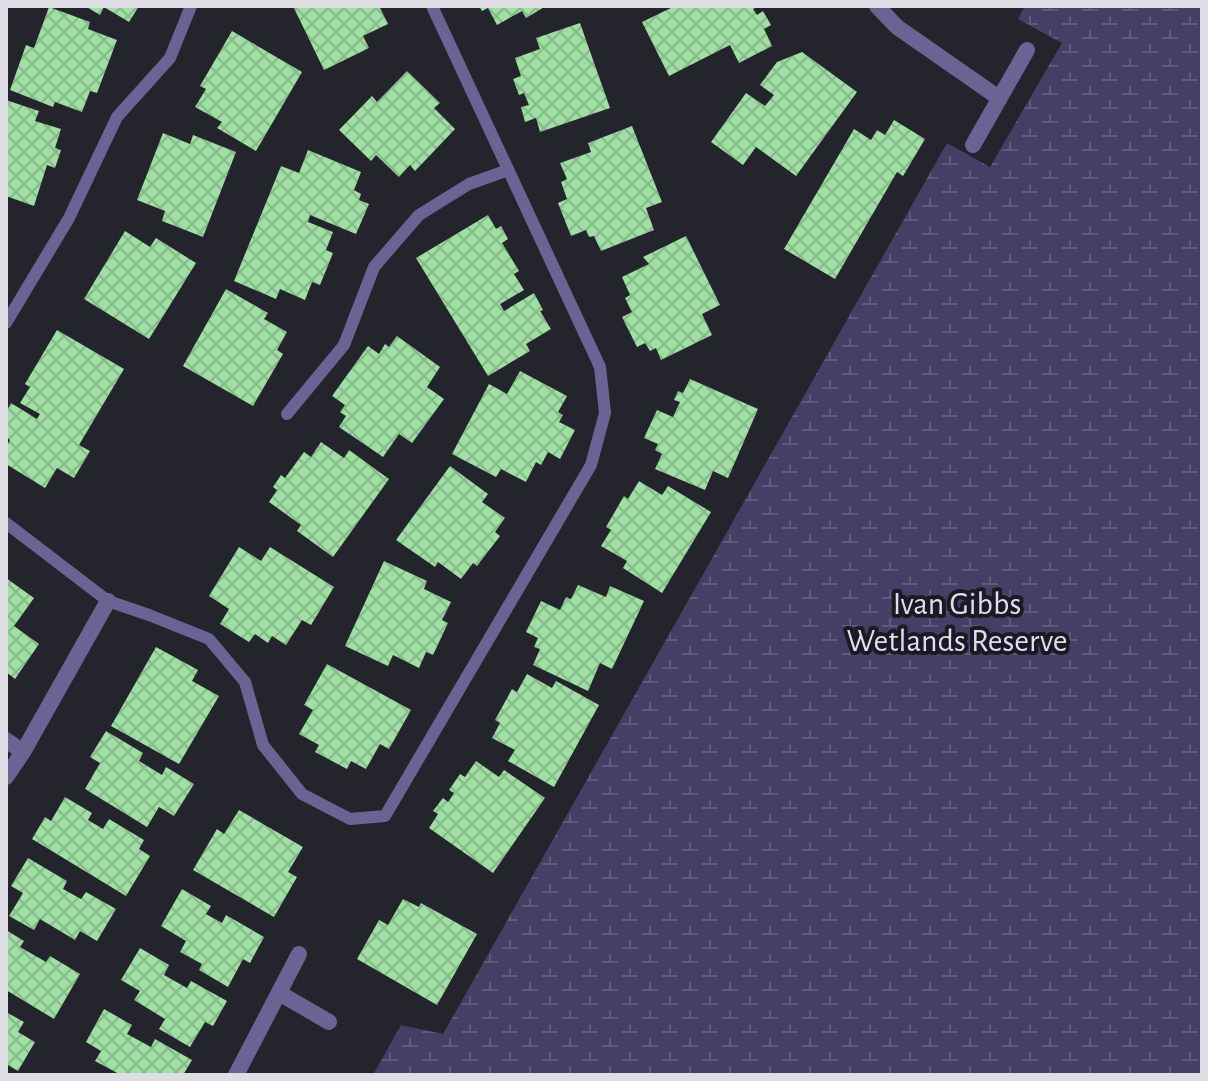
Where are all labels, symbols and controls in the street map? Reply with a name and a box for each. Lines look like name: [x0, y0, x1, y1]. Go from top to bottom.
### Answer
park label: Ivan Gibbs Wetlands Reserve: [846, 588, 1068, 657]

